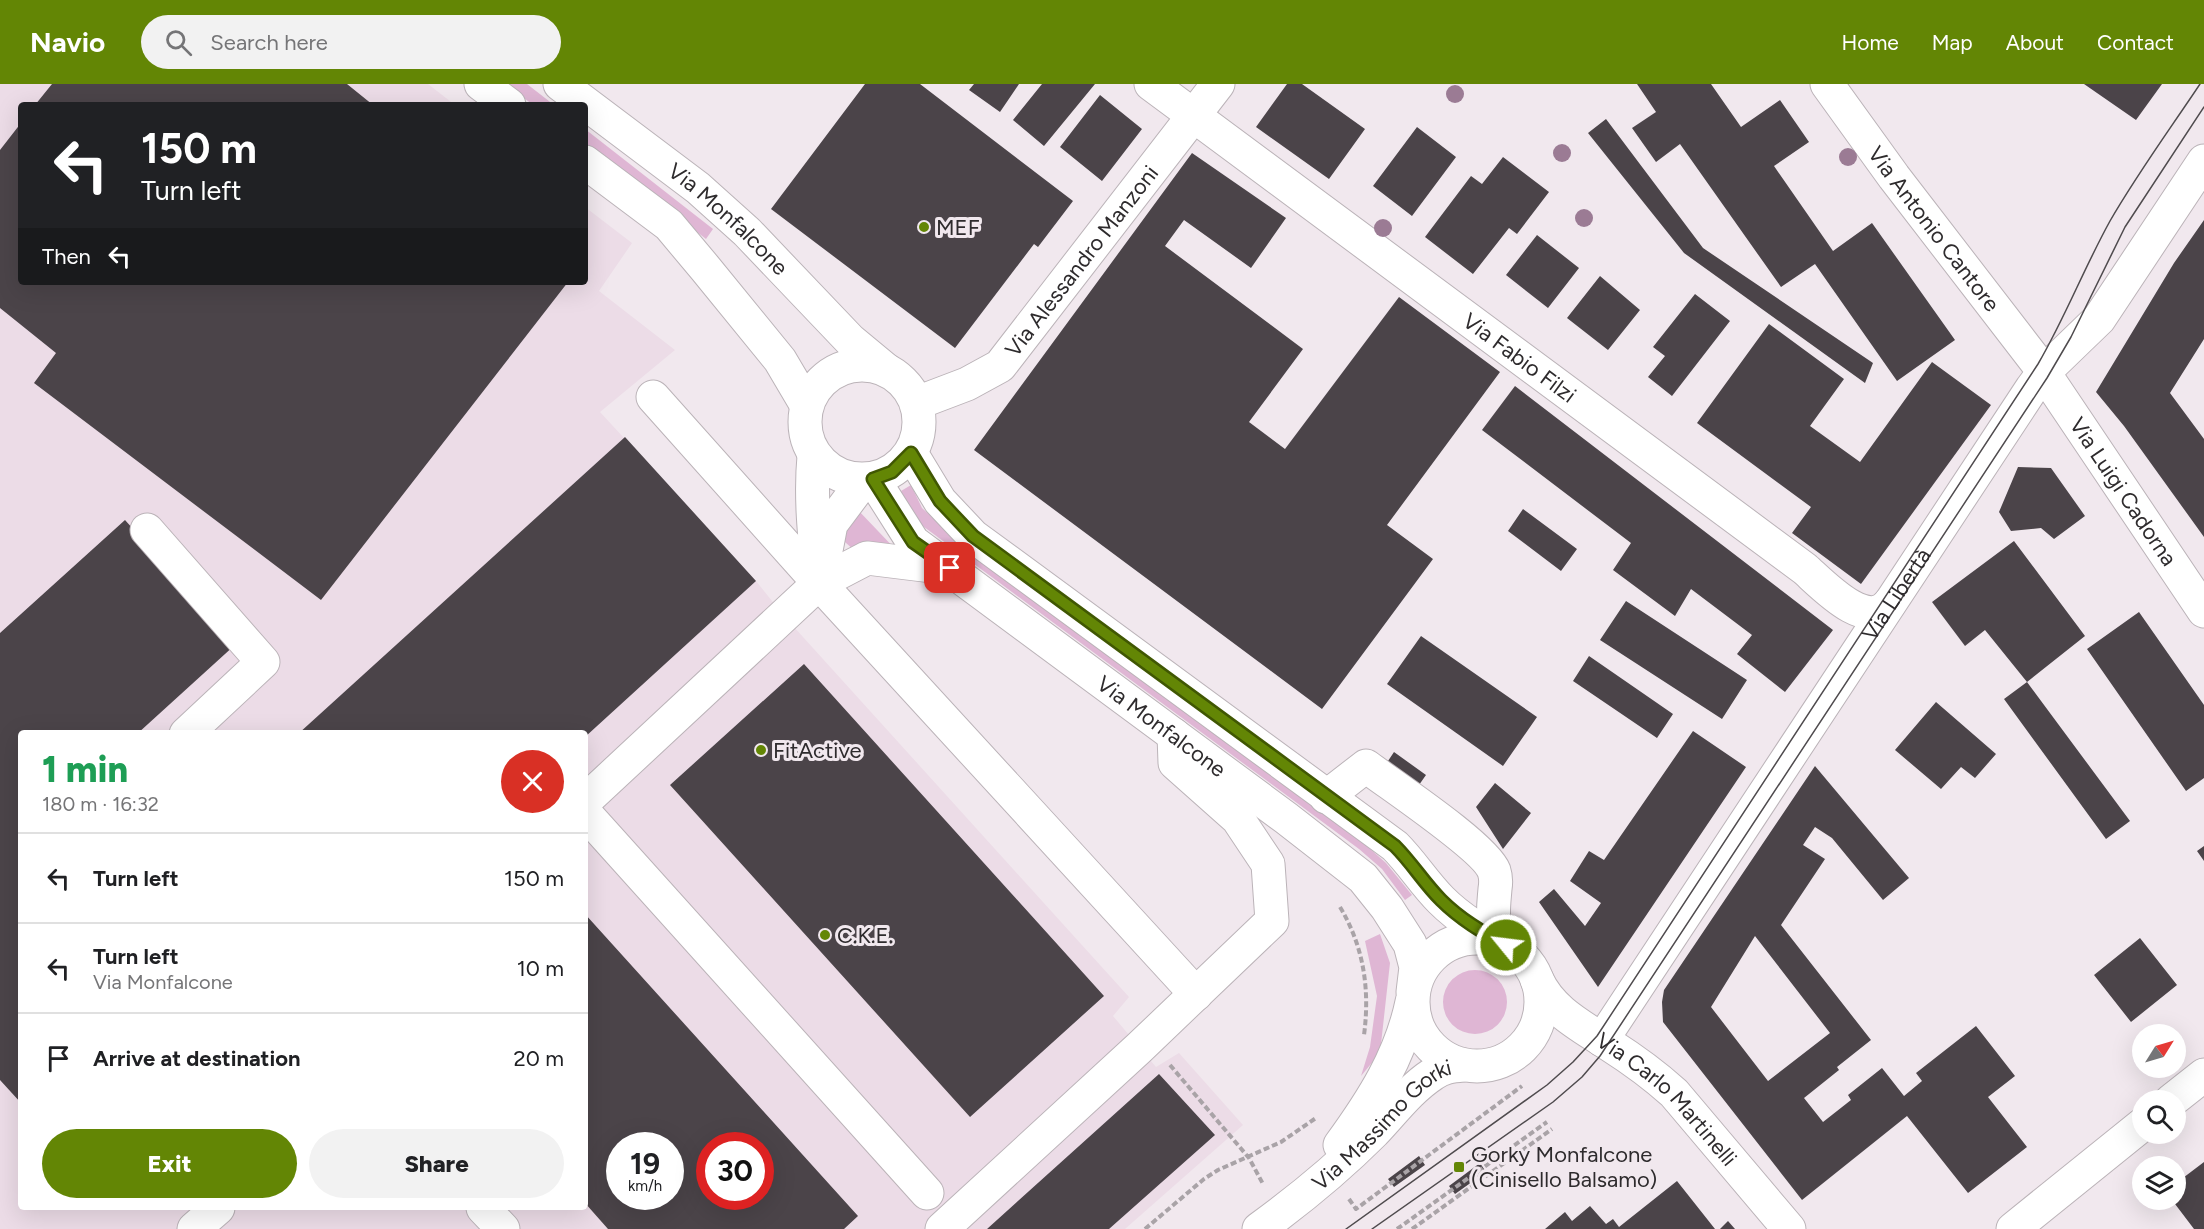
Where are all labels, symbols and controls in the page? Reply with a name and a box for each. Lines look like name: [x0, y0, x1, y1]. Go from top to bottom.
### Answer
search box: [141, 15, 561, 69]
text: Navio: [30, 25, 105, 59]
icon: search: [162, 26, 195, 59]
text: Search here: [210, 29, 328, 56]
text: Home: [1842, 30, 1899, 55]
text: Map: [1932, 30, 1973, 55]
text: About: [2006, 30, 2064, 55]
text: Contact: [2097, 30, 2174, 55]
text: 150 m: [141, 123, 257, 174]
icon: left: [42, 126, 120, 204]
street label: Via Antonio Cantore: [1863, 141, 2006, 317]
street label: Via Monfalcone: [663, 157, 794, 281]
street label: Via Alessandro Manzoni: [999, 160, 1164, 362]
text: Turn left: [141, 174, 241, 207]
place label: MEF: [936, 214, 980, 241]
marker: MEF: [917, 220, 931, 234]
icon: left: [103, 240, 136, 273]
text: Then: [42, 243, 91, 270]
street label: Via Fabio Filzi: [1458, 307, 1582, 408]
street label: Via Luigi Cadorna: [2064, 412, 2183, 571]
pin: [924, 542, 975, 593]
street label: Via Libertà: [1856, 543, 1936, 646]
icon: arrive: [933, 551, 966, 584]
street label: Via Monfalcone: [1092, 669, 1232, 783]
place label: FitActive: [773, 737, 862, 764]
marker: FitActive: [754, 743, 768, 757]
text: 1 min: [42, 748, 128, 791]
button: close: [501, 750, 564, 813]
text: 180 m · 16:32: [42, 792, 159, 816]
icon: left: [42, 862, 75, 895]
text: Turn left: [93, 865, 179, 892]
text: 150 m: [504, 865, 564, 892]
position arrow: [1474, 913, 1538, 977]
place label: C.K.E.: [837, 922, 893, 949]
marker: C.K.E.: [818, 928, 832, 942]
text: Turn left: [93, 943, 179, 970]
icon: left: [42, 952, 75, 985]
text: 10 m: [517, 955, 564, 982]
text: Via Monfalcone: [93, 970, 233, 994]
north arrow: [2132, 1024, 2186, 1078]
map controls: [2132, 1024, 2186, 1210]
street label: Via Carlo Martinelli: [1591, 1026, 1743, 1171]
icon: arrive: [42, 1042, 75, 1075]
text: Arrive at destination: [93, 1045, 301, 1072]
text: 20 m: [513, 1045, 564, 1072]
street label: Via Massimo Gorki: [1306, 1053, 1454, 1196]
button: search: [2132, 1090, 2186, 1144]
button: Exit: [42, 1129, 297, 1198]
button: Share: [309, 1129, 564, 1198]
speed limit sign: 30: [696, 1132, 774, 1210]
place label: Gorky Monfalcone (Cinisello Balsamo): [1471, 1141, 1657, 1193]
text: 19: [630, 1145, 660, 1182]
button: layers: [2132, 1156, 2186, 1210]
marker: Gorky Monfalcone (Cinisello Balsamo): [1452, 1160, 1466, 1174]
text: km/h: [628, 1177, 662, 1195]

